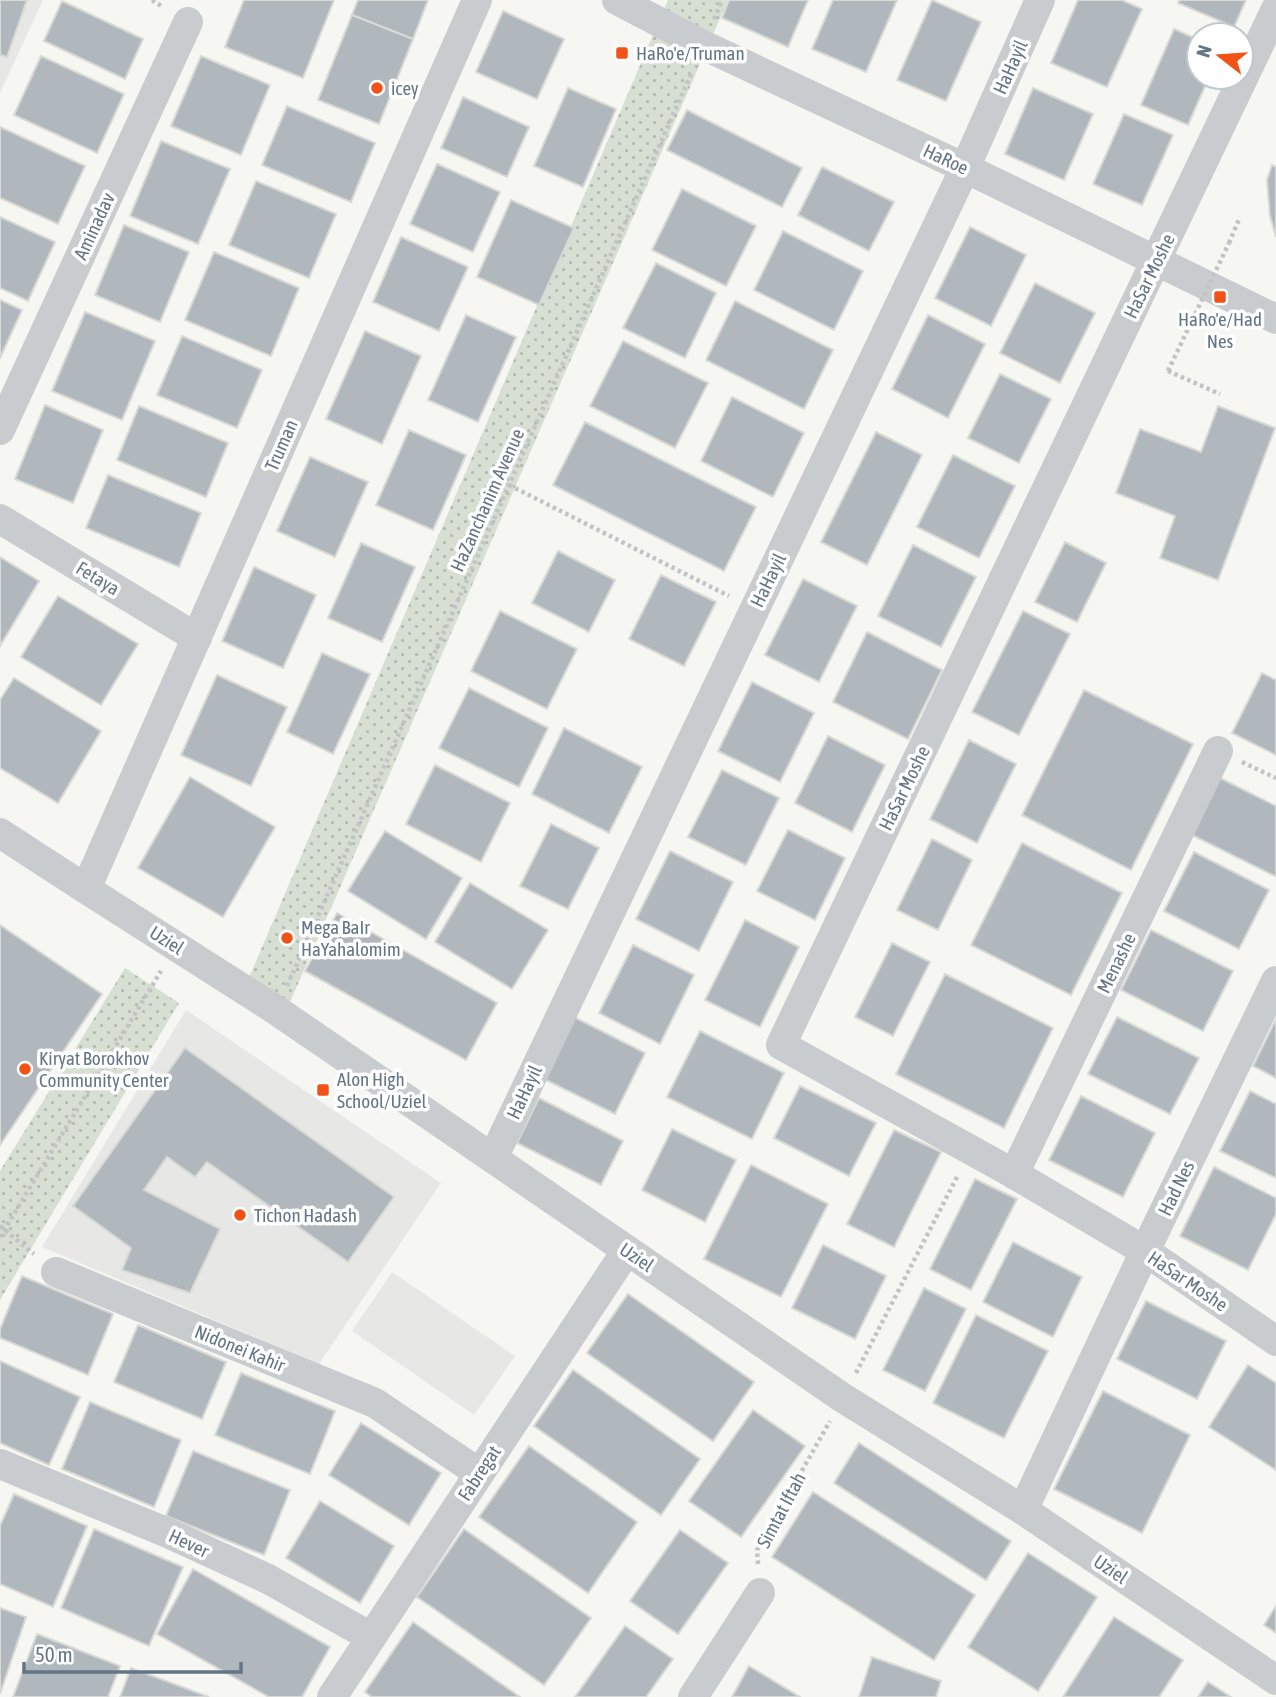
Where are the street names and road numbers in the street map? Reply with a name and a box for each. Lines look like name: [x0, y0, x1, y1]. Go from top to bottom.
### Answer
street label: HaHayil: [988, 36, 1032, 98]
street label: HaRoe: [920, 139, 972, 179]
street label: Aminadav: [69, 189, 119, 263]
street label: HaSar Moshe: [1119, 230, 1179, 322]
street label: Truman: [260, 416, 302, 474]
street label: HaZanchanim Avenue: [446, 425, 528, 575]
street label: HaHayil: [746, 550, 790, 610]
street label: Fetaya: [72, 557, 124, 599]
street label: HaSar Moshe: [874, 742, 934, 834]
street label: Uziel: [146, 921, 188, 959]
street label: Menashe: [1092, 929, 1140, 997]
street label: HaHayil: [502, 1062, 546, 1122]
street label: Had Nes: [1153, 1157, 1199, 1219]
street label: Uziel: [616, 1238, 658, 1276]
street label: HaSar Moshe: [1144, 1246, 1232, 1316]
street label: Nidonei Kahir: [192, 1320, 289, 1376]
street label: Fabregat: [453, 1441, 505, 1505]
street label: Simtat Iftah: [752, 1469, 810, 1551]
street label: Hever: [166, 1524, 213, 1562]
street label: Uziel: [1090, 1550, 1132, 1588]

